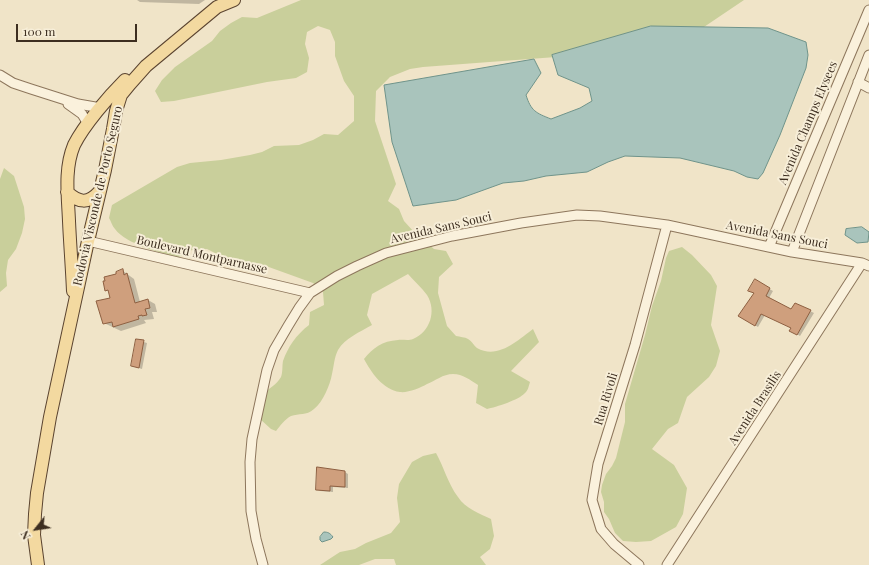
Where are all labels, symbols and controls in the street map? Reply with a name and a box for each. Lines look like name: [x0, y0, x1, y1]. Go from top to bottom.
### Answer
scale bar: [18, 16, 139, 42]
text: 100 m: [23, 23, 55, 39]
street label: Avenida Champs Elysees: [775, 59, 841, 187]
street label: Rodovia Visconde de Porto Seguro: [70, 105, 126, 287]
street label: Avenida Sans Souci: [389, 209, 493, 247]
street label: Avenida Sans Souci: [725, 218, 829, 252]
street label: Boulevard Montparnasse: [135, 233, 269, 277]
street label: Avenida Brasilis: [726, 368, 784, 448]
street label: Rua Rivoli: [591, 371, 621, 427]
north arrow: [16, 509, 56, 549]
text: N: [17, 528, 34, 542]

